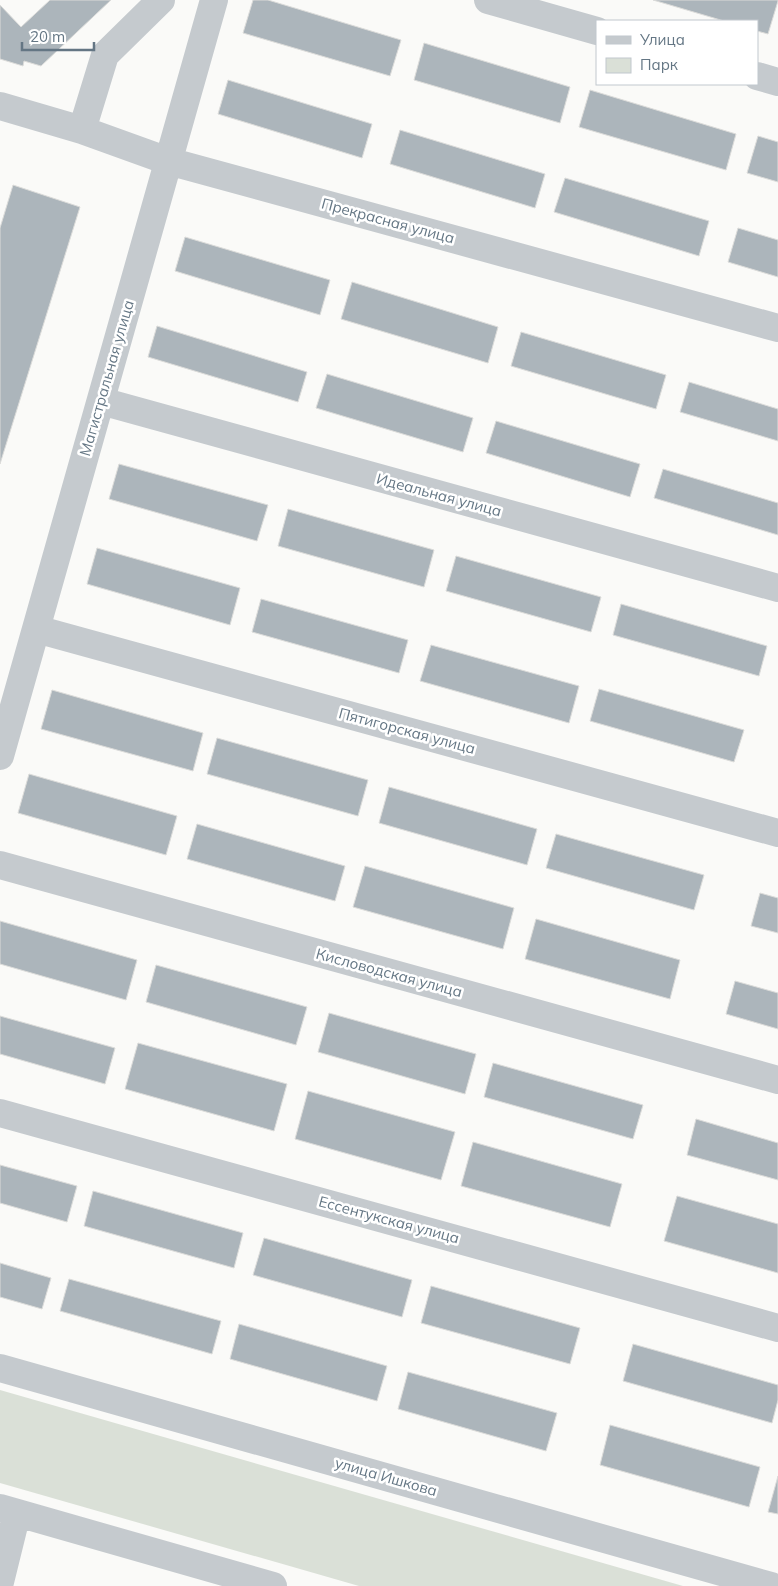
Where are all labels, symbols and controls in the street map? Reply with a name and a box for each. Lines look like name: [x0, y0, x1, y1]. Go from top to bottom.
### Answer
scale bar: [22, 20, 95, 52]
legend: [596, 20, 758, 85]
text: 20 m: [30, 27, 65, 46]
text: Улица: [639, 30, 685, 49]
text: Парк: [640, 55, 679, 74]
street label: Прекрасная улица: [320, 194, 457, 247]
street label: Магистральная улица: [75, 298, 138, 458]
street label: Идеальная улица: [374, 469, 504, 520]
street label: Пятигорская улица: [337, 703, 478, 758]
street label: Кисловодская улица: [314, 944, 464, 1001]
street label: Ессентукская улица: [317, 1192, 462, 1247]
street label: улица Ишкова: [333, 1453, 439, 1500]

